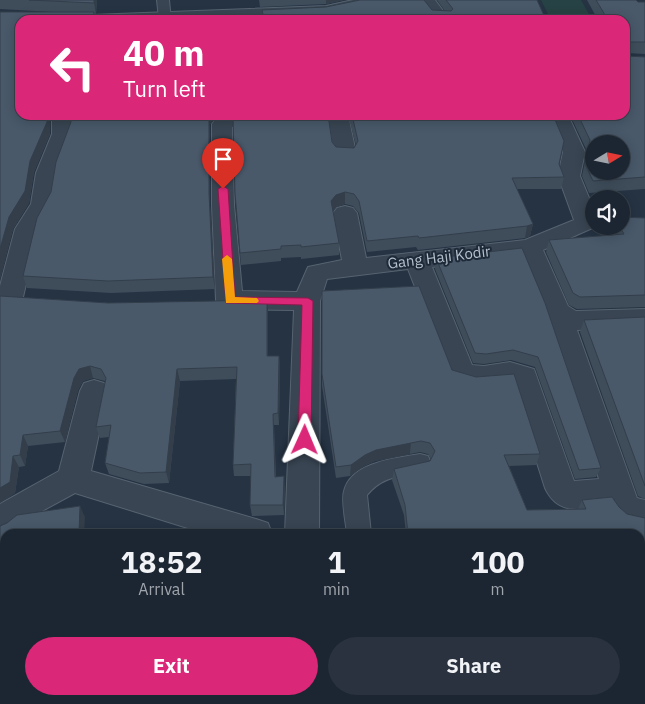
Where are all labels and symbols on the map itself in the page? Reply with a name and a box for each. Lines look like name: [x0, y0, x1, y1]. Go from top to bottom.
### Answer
north arrow: [585, 135, 630, 180]
pin: [202, 138, 244, 189]
street label: Gang Haji Kodir: [386, 241, 492, 273]
position arrow: [278, 413, 330, 465]

